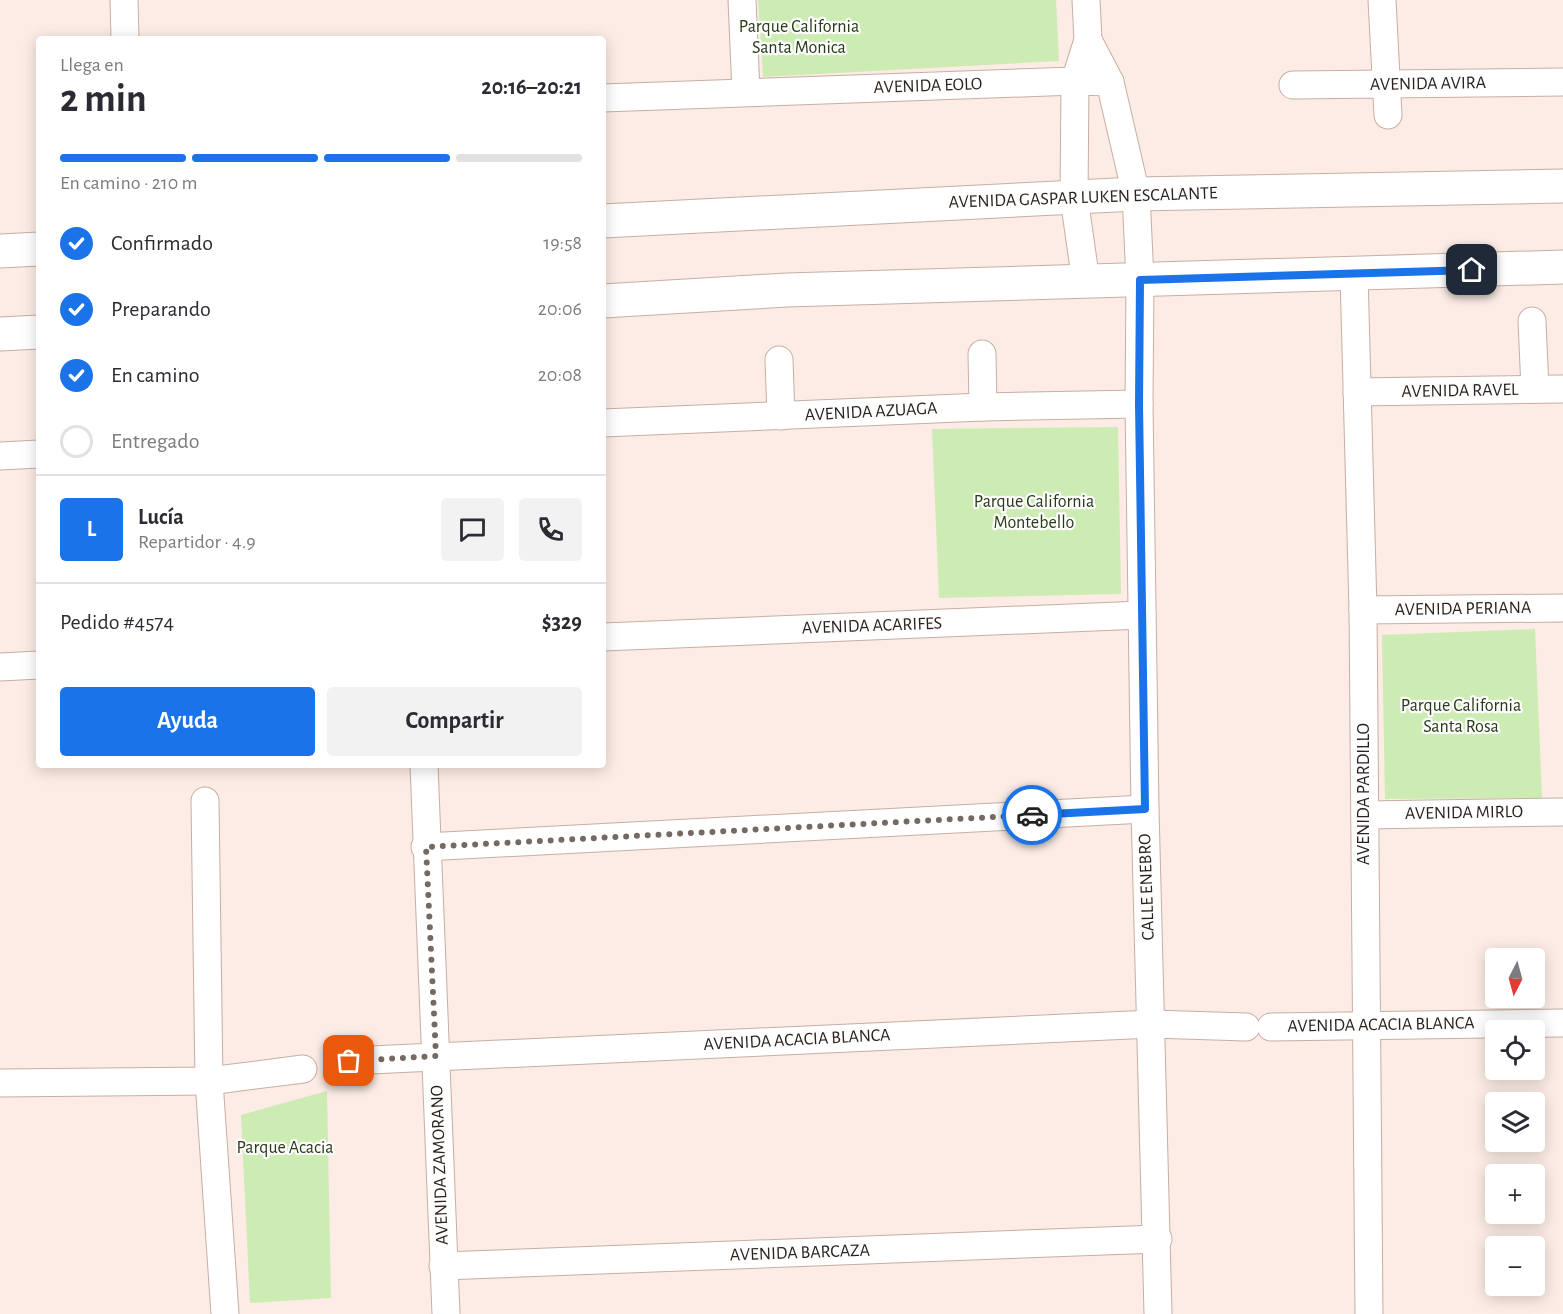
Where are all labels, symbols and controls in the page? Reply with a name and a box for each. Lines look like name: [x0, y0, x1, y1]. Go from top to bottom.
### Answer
park label: Parque California Santa Monica: [739, 18, 859, 57]
text: Llega en: [60, 55, 124, 75]
street label: AVENIDA AVIRA: [1370, 74, 1487, 94]
street label: AVENIDA EOLO: [873, 75, 983, 97]
text: 20:16–20:21: [481, 76, 582, 98]
text: 2 min: [60, 80, 147, 119]
text: En camino · 210 m: [60, 173, 198, 193]
street label: AVENIDA GASPAR LUKEN ESCALANTE: [948, 184, 1218, 212]
icon: check: [60, 227, 93, 260]
text: Confirmado: [111, 232, 213, 254]
text: 19:58: [543, 233, 582, 253]
pin: [1446, 244, 1497, 295]
icon: home: [1455, 253, 1488, 286]
icon: check: [60, 293, 93, 326]
text: Preparando: [111, 298, 211, 320]
text: 20:06: [538, 299, 582, 319]
icon: check: [60, 359, 93, 392]
text: En camino: [111, 364, 200, 386]
text: 20:08: [538, 365, 582, 385]
street label: AVENIDA RAVEL: [1401, 381, 1519, 401]
street label: AVENIDA AZUAGA: [804, 400, 938, 424]
text: Entregado: [111, 430, 200, 452]
park label: Parque California Montebello: [974, 493, 1094, 532]
button: chat: [441, 498, 504, 561]
button: phone: [519, 498, 582, 561]
text: Lucía: [138, 506, 184, 528]
text: L: [87, 518, 96, 540]
text: Repartidor · 4.9: [138, 532, 256, 552]
street label: AVENIDA PERIANA: [1395, 599, 1532, 619]
text: Pedido #4574: [60, 611, 174, 633]
text: $329: [542, 611, 582, 633]
street label: AVENIDA ACARIFES: [802, 615, 942, 637]
button: Ayuda: [60, 687, 315, 756]
button: Compartir: [327, 687, 582, 756]
park label: Parque California Santa Rosa: [1401, 697, 1521, 736]
street label: AVENIDA PARDILLO: [1355, 723, 1373, 865]
courier: [1002, 785, 1062, 845]
icon: car: [1016, 799, 1049, 832]
street label: AVENIDA MIRLO: [1405, 803, 1523, 823]
street label: CALLE ENEBRO: [1136, 833, 1158, 941]
north arrow: [1485, 948, 1545, 1008]
map controls: [1485, 948, 1545, 1296]
street label: AVENIDA ACACIA BLANCA: [1287, 1014, 1475, 1036]
button: locate: [1485, 1020, 1545, 1080]
street label: AVENIDA ACACIA BLANCA: [703, 1026, 892, 1054]
pin: [323, 1035, 374, 1086]
icon: bag: [332, 1044, 365, 1077]
street label: AVENIDA ZAMORANO: [428, 1085, 452, 1245]
button: layers: [1485, 1092, 1545, 1152]
park label: Parque Acacia: [236, 1139, 334, 1157]
button: +: [1485, 1164, 1545, 1224]
button: −: [1485, 1236, 1545, 1296]
street label: AVENIDA BARCAZA: [730, 1242, 871, 1264]

